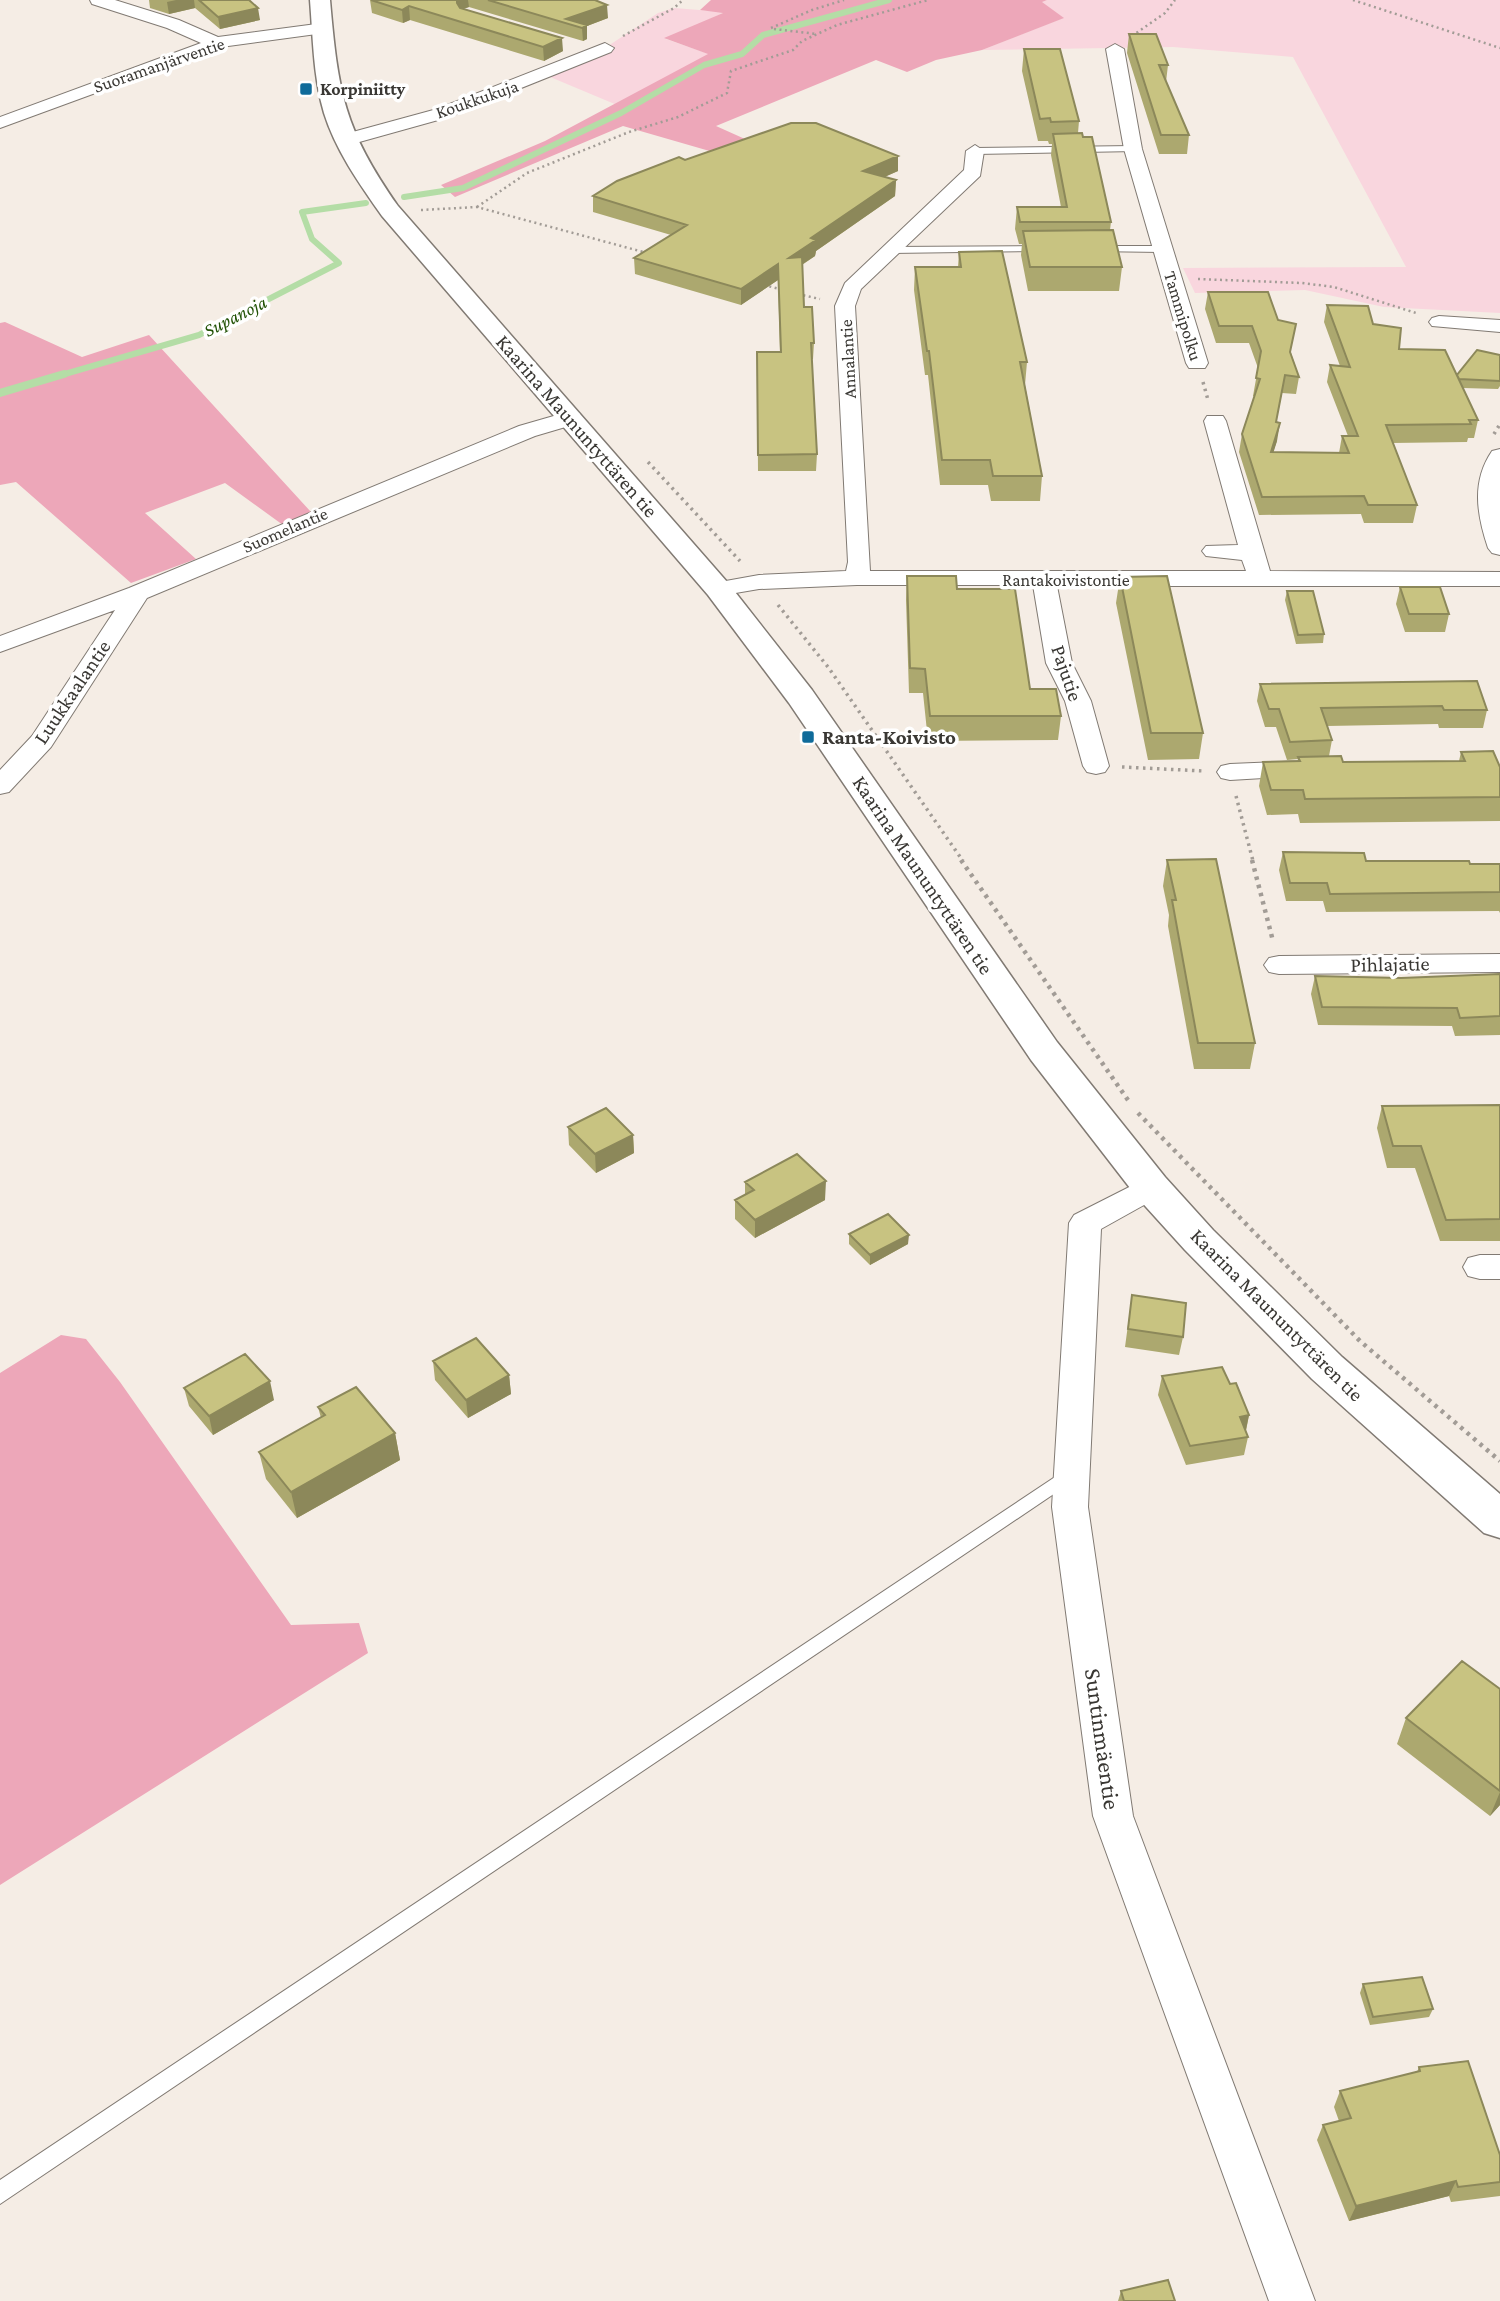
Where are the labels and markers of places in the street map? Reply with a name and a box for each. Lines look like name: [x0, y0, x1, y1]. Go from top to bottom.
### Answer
place label: Korpiniitty: [320, 79, 405, 99]
marker: Korpiniitty: [298, 81, 314, 97]
place label: Ranta-Koivisto: [822, 725, 956, 749]
marker: Ranta-Koivisto: [800, 729, 816, 745]

